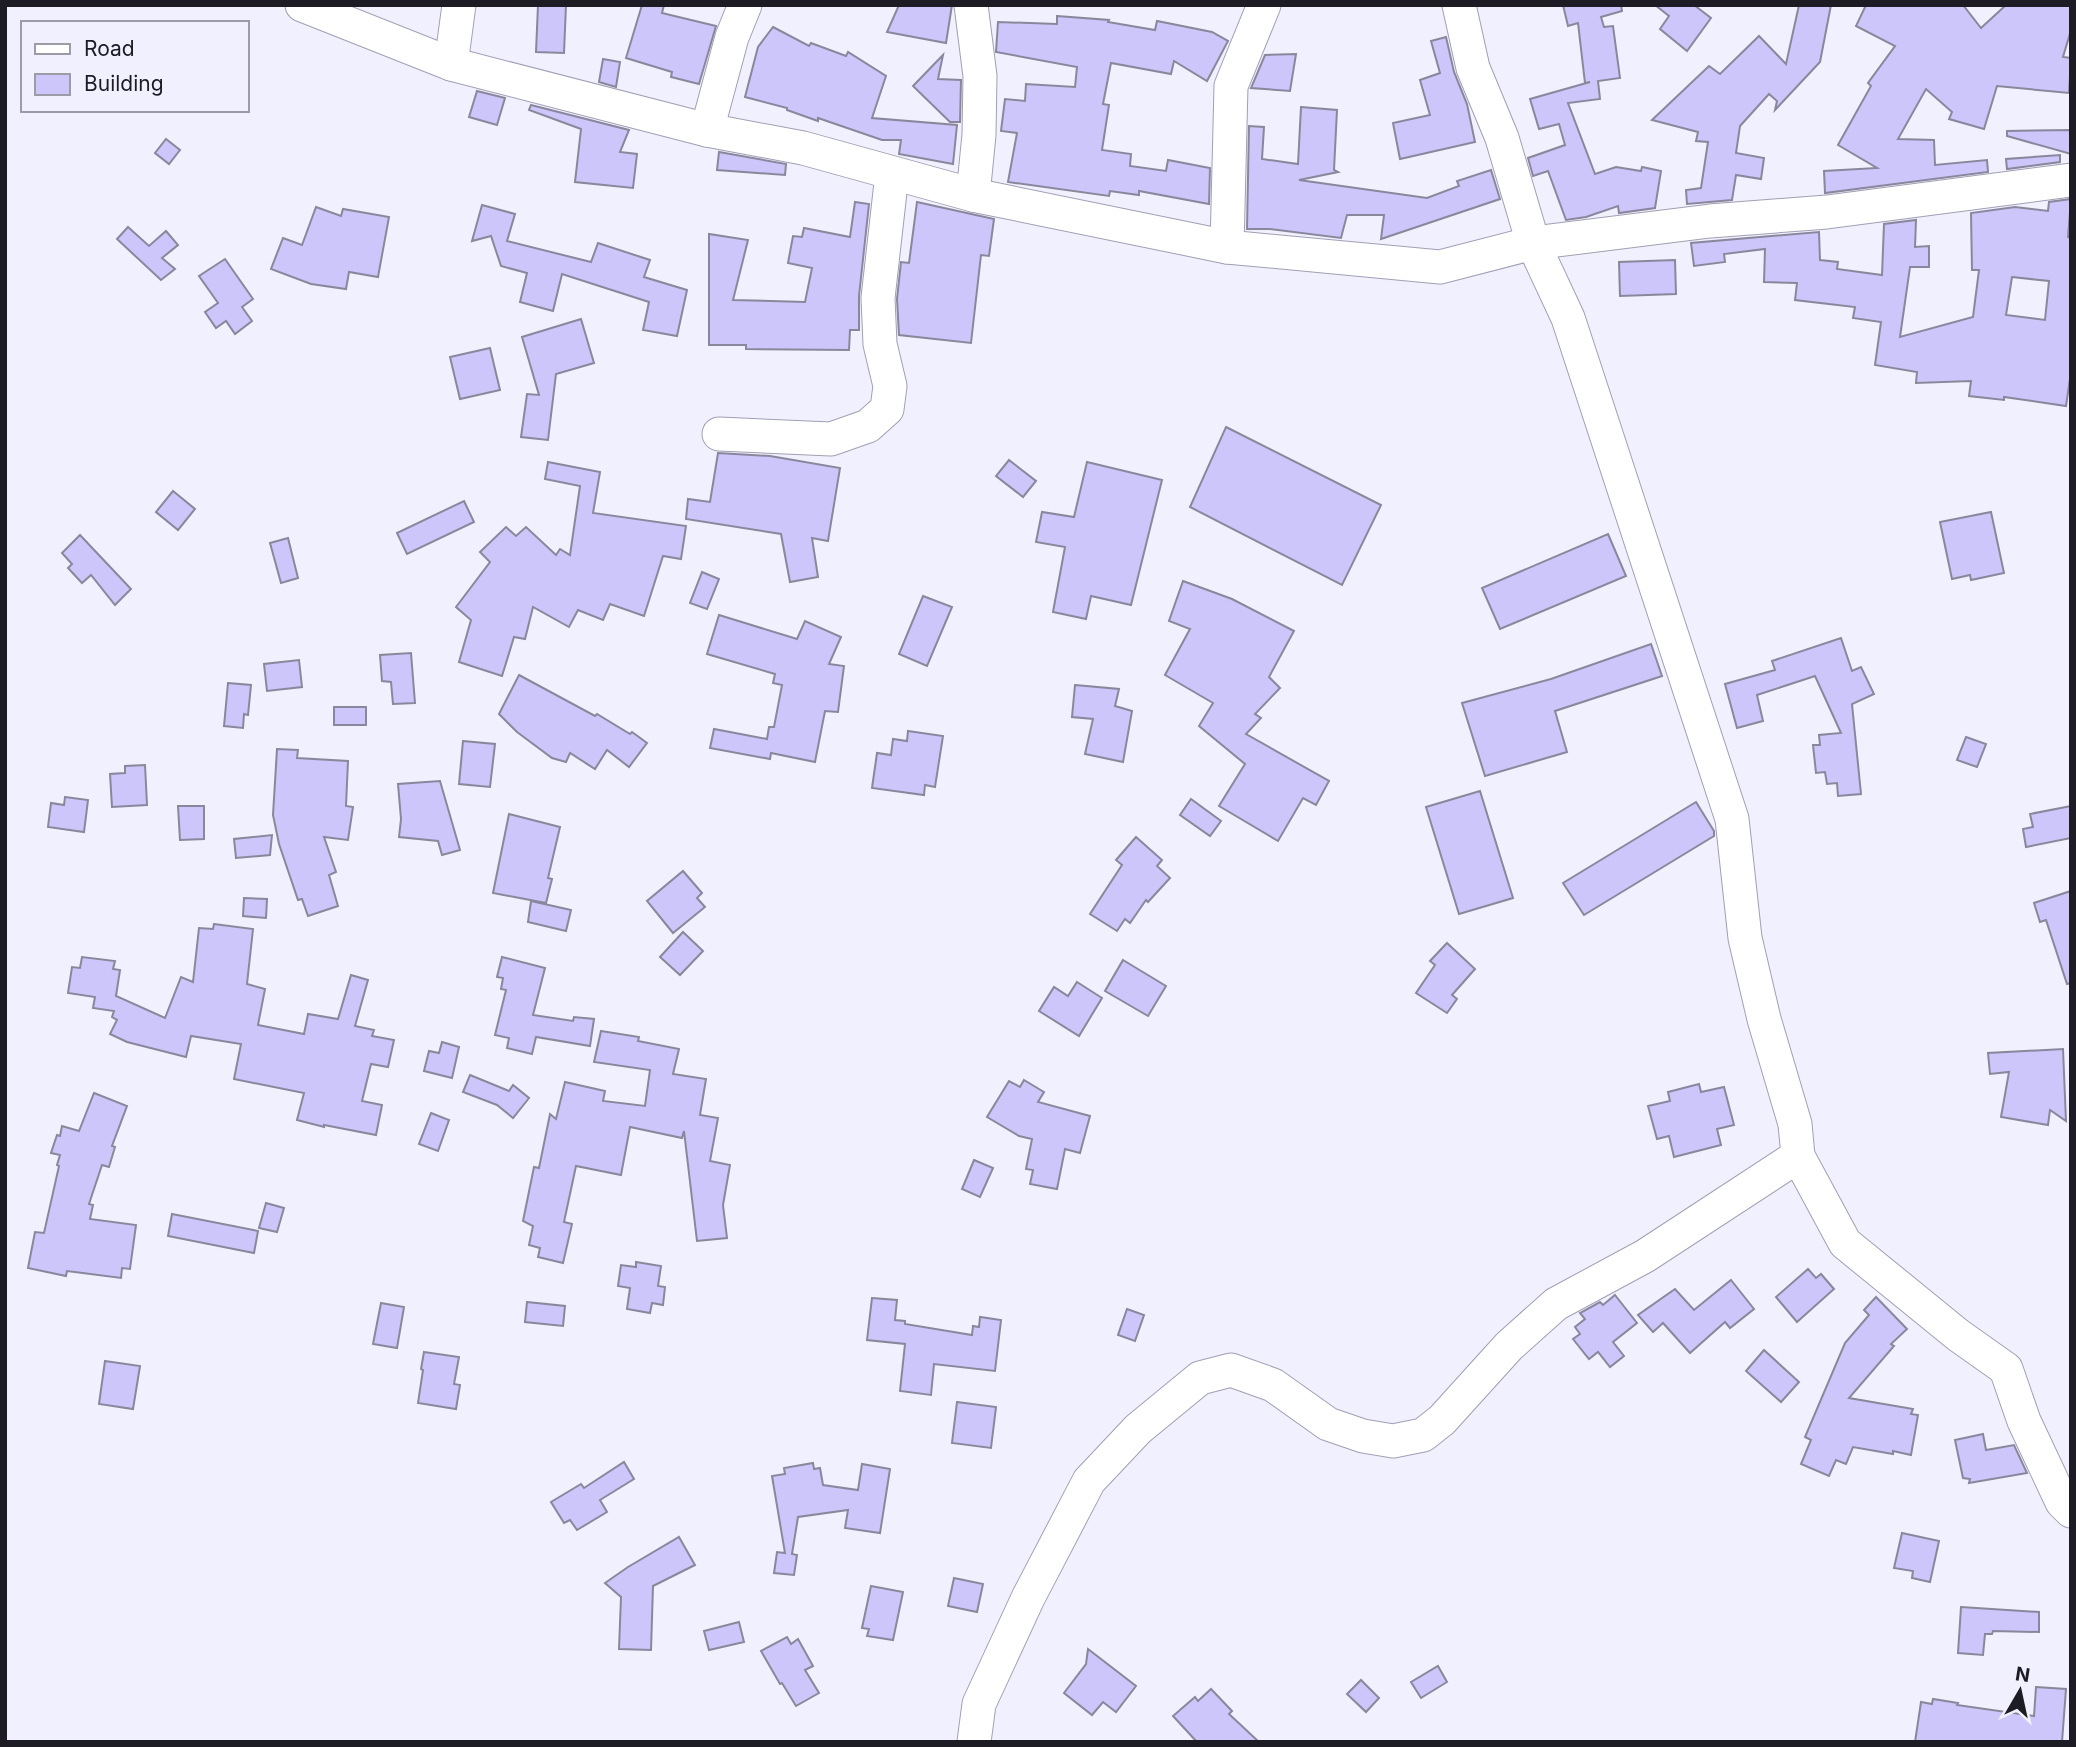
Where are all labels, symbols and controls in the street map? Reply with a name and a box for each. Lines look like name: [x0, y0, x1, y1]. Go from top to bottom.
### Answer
legend: [21, 21, 248, 112]
text: Road: [84, 36, 135, 61]
text: Building: [84, 71, 164, 96]
north arrow: [1985, 1656, 2055, 1726]
text: N: [2014, 1662, 2032, 1687]

